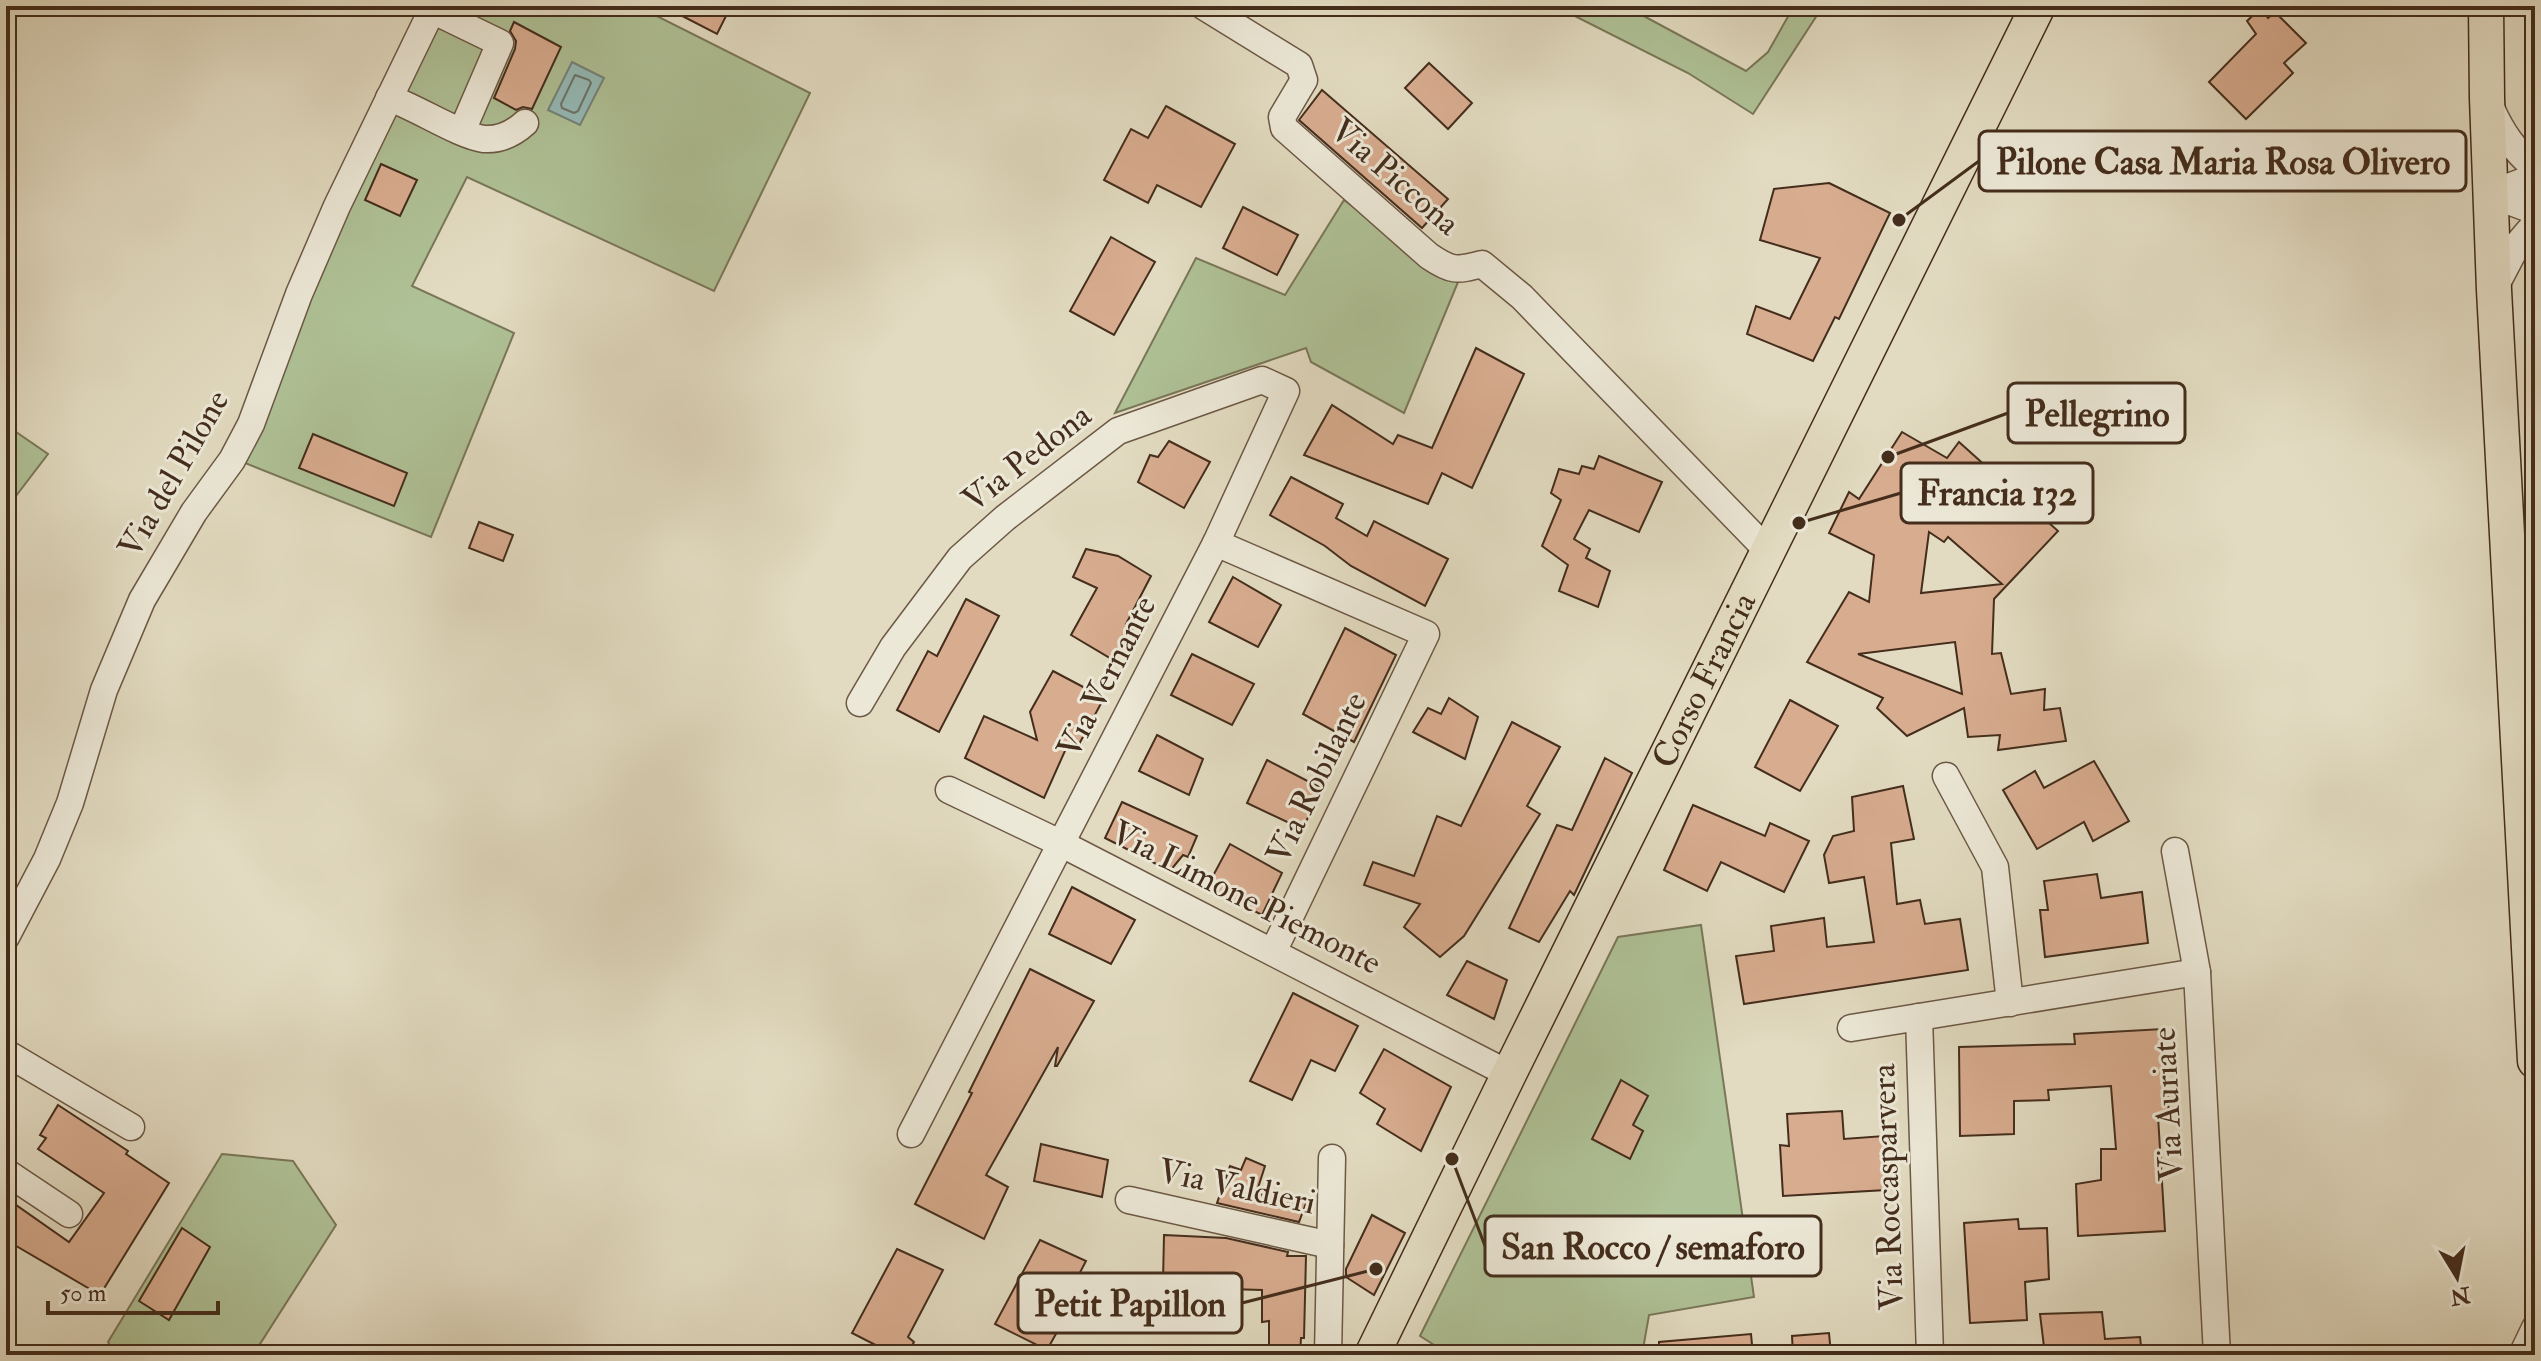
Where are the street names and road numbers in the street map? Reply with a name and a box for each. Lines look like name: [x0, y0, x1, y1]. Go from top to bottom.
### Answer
street label: Via Piccona: [1321, 109, 1469, 246]
street label: Via del Pilone: [109, 383, 239, 565]
street label: Via Pedona: [954, 394, 1101, 522]
street label: Corso Francia: [1642, 584, 1766, 775]
street label: Via Vernante: [1048, 589, 1166, 765]
street label: Via Robilante: [1257, 685, 1377, 871]
street label: Via Limone Piemonte: [1104, 811, 1388, 985]
street label: Via Auriate: [2142, 1026, 2194, 1182]
street label: Via Roccasparvera: [1862, 1062, 1914, 1311]
street label: Via Valdieri: [1155, 1149, 1319, 1225]

